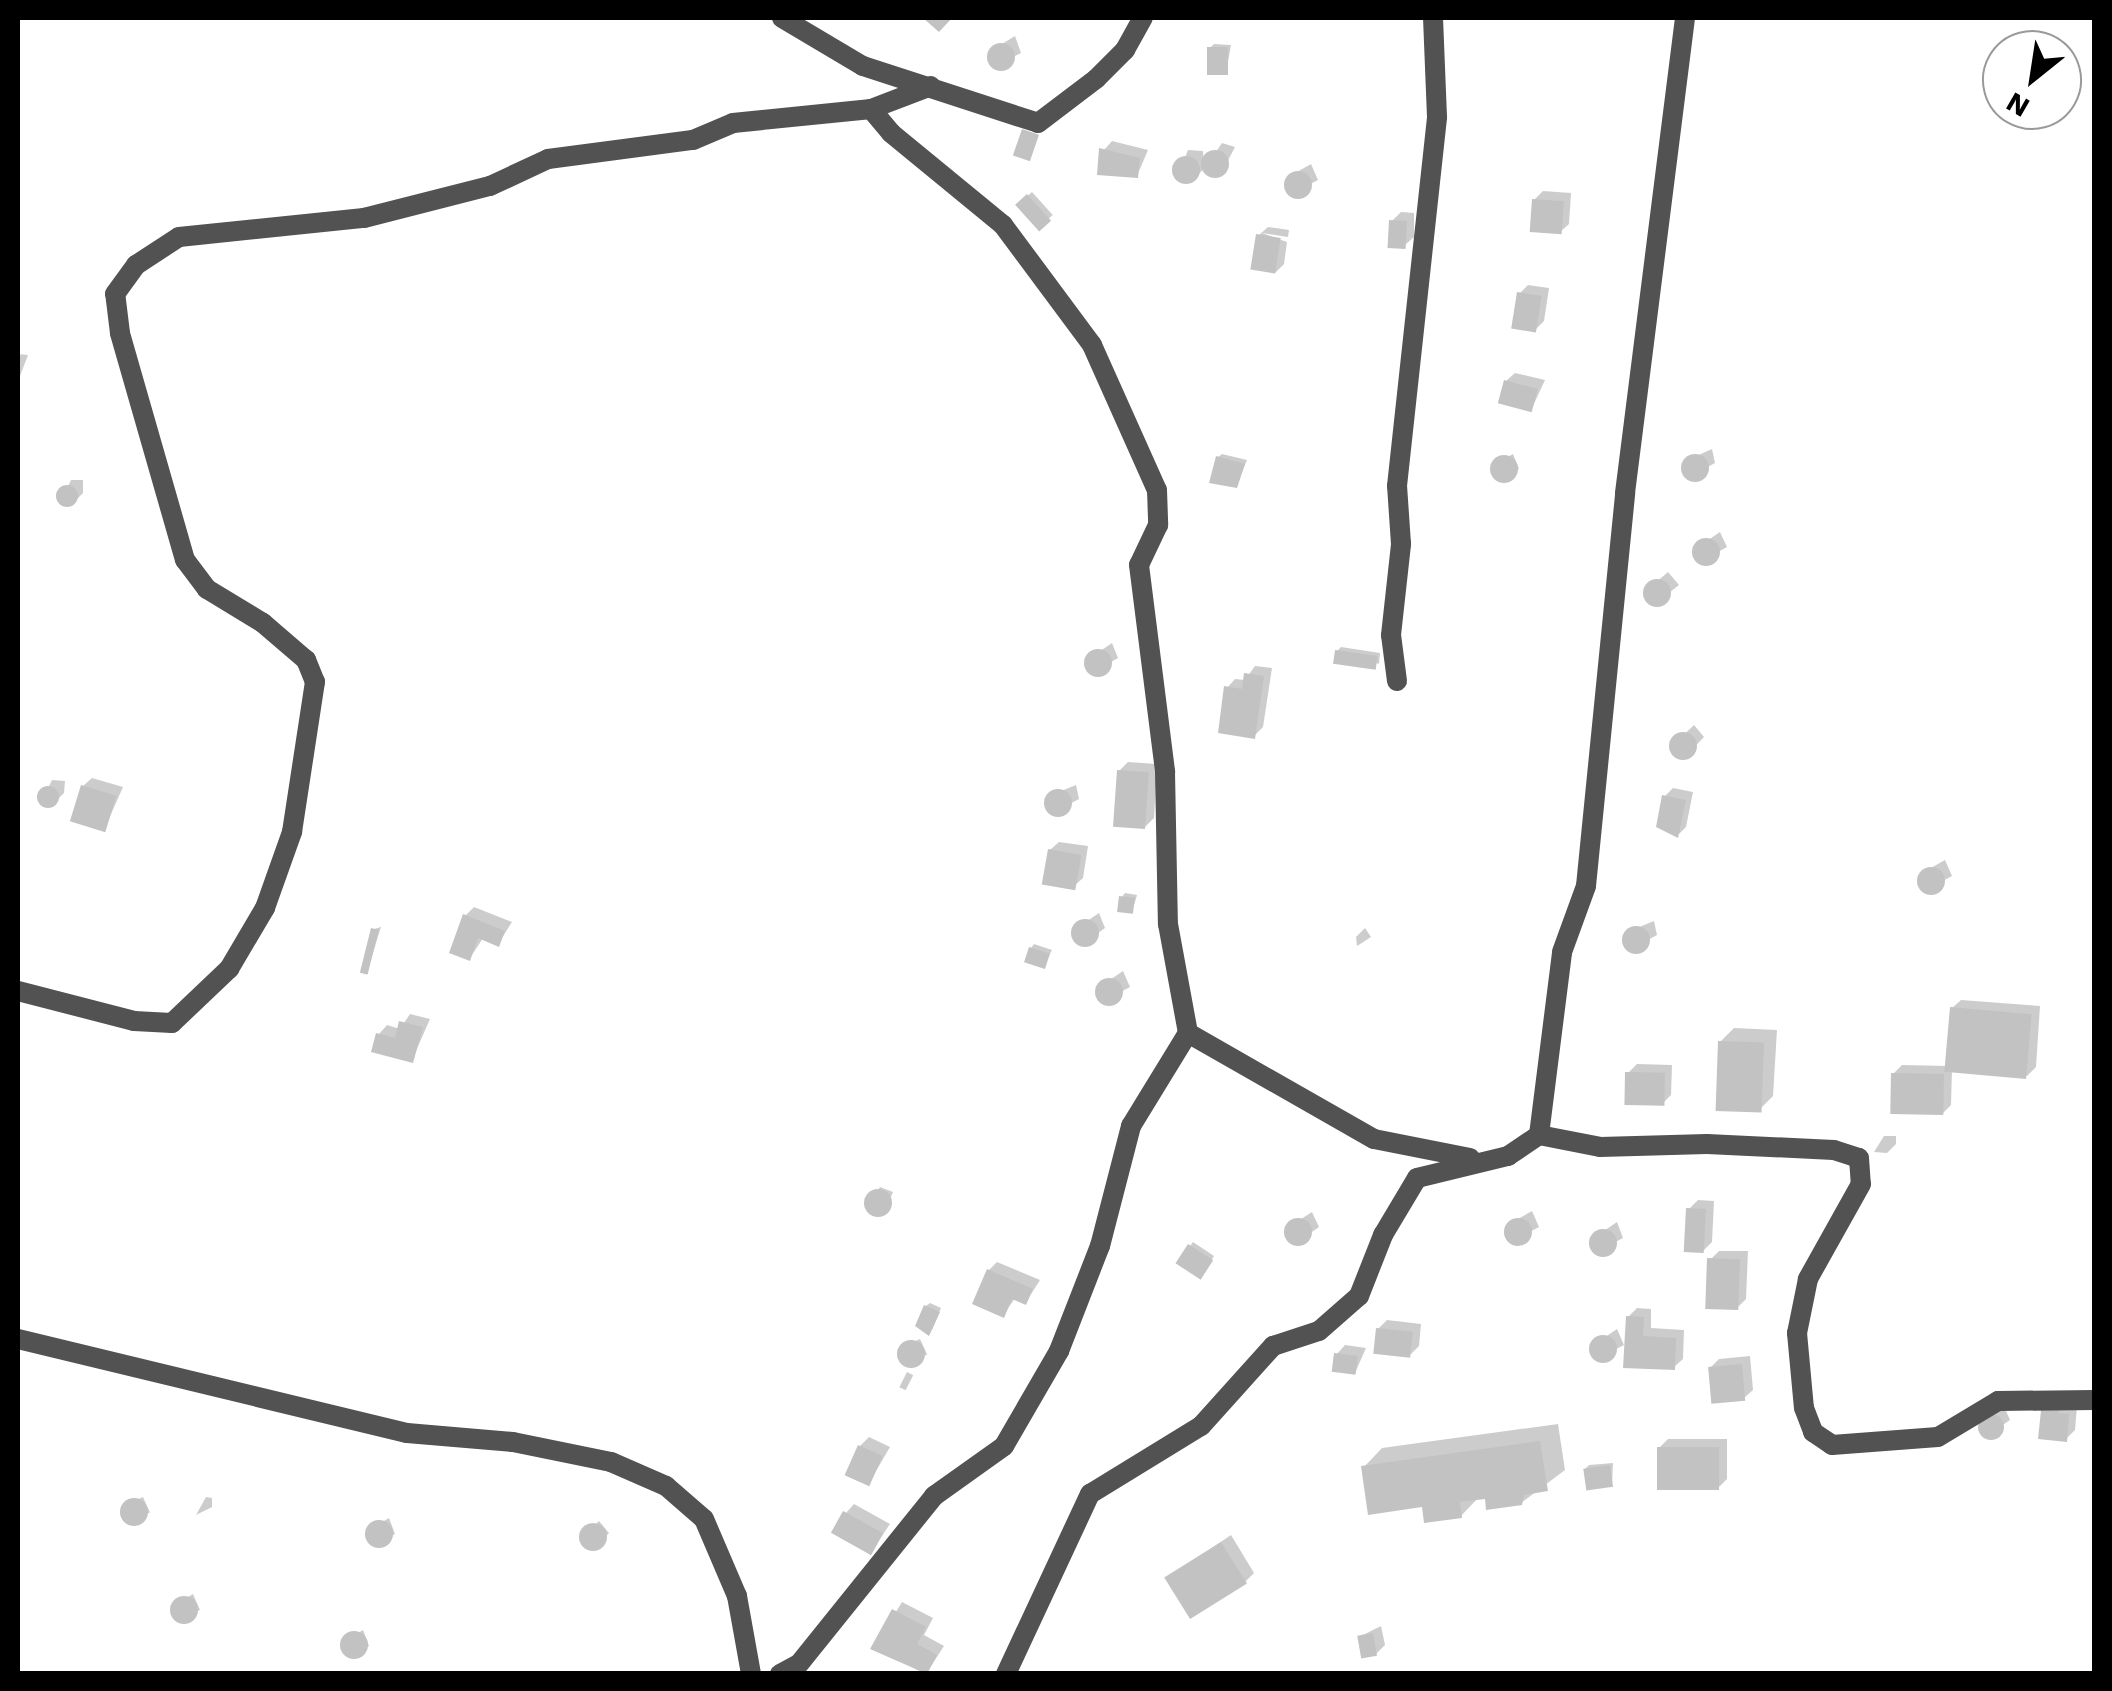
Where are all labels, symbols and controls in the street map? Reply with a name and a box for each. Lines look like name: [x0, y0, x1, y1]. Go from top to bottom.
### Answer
north arrow: [1982, 30, 2082, 130]
text: N: [2001, 85, 2035, 124]

